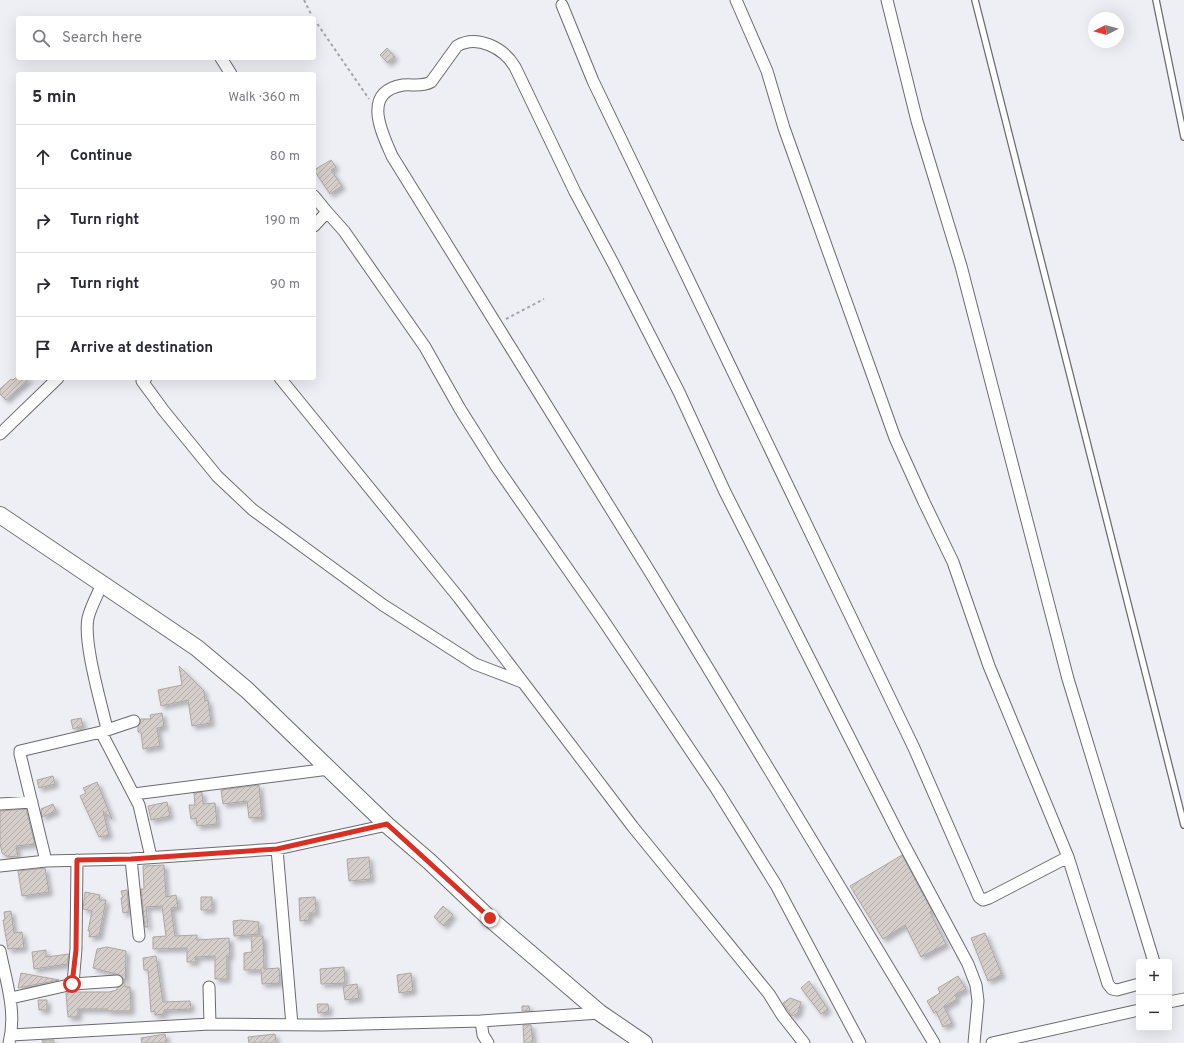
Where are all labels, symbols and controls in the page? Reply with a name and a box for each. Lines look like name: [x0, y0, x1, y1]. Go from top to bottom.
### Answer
north arrow: [1088, 12, 1124, 48]
search box: [16, 16, 316, 60]
icon: search: [30, 27, 52, 49]
text: Search here: [62, 29, 142, 48]
text: 5 min: [32, 87, 76, 109]
text: Walk · 360 m: [228, 90, 300, 106]
icon: ahead: [32, 146, 54, 168]
text: Continue: [70, 147, 132, 166]
text: 80 m: [270, 149, 300, 165]
icon: right: [32, 210, 54, 232]
text: Turn right: [70, 211, 139, 230]
text: 190 m: [265, 213, 300, 229]
icon: right: [32, 274, 54, 296]
text: Turn right: [70, 275, 139, 294]
text: 90 m: [270, 277, 300, 293]
icon: arrive: [32, 338, 54, 360]
text: Arrive at destination: [70, 339, 213, 358]
route end: [481, 909, 499, 927]
map controls: [1136, 959, 1172, 1031]
button: +: [1136, 959, 1172, 995]
route start: [63, 975, 81, 993]
button: −: [1136, 995, 1172, 1031]

